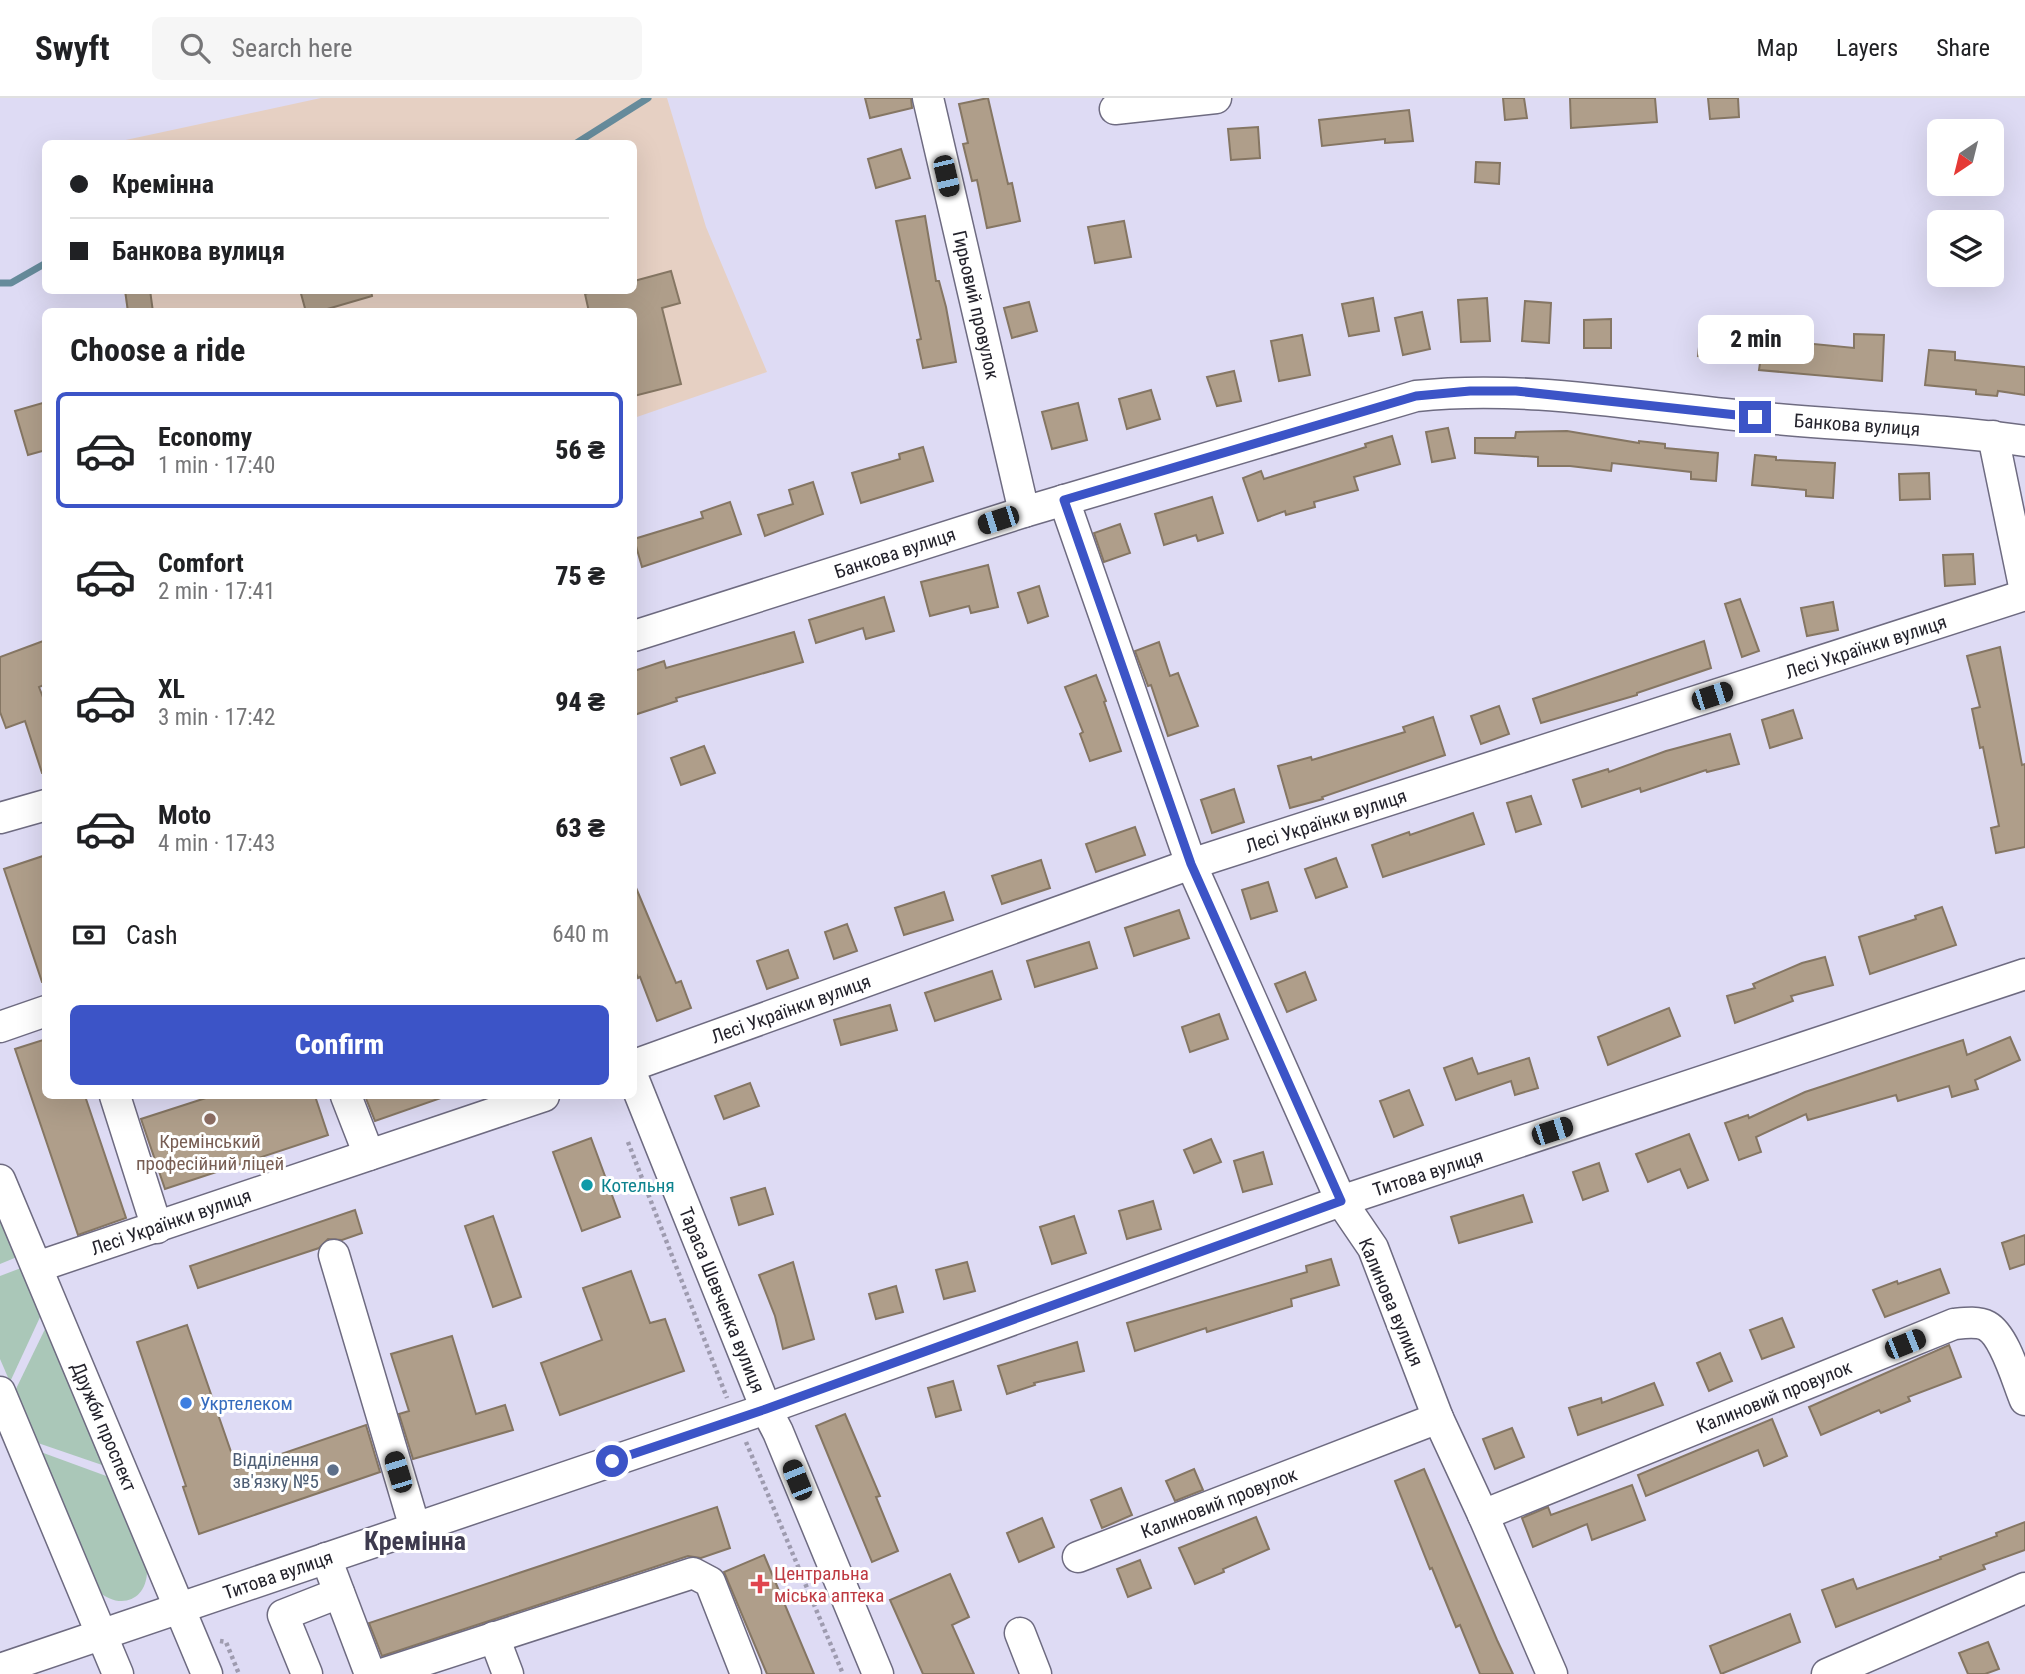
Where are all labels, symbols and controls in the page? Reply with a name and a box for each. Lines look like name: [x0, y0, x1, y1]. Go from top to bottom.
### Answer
search box: [152, 17, 642, 80]
text: Swyft: [35, 29, 110, 68]
icon: search: [176, 29, 214, 67]
text: Search here: [232, 33, 353, 63]
text: Map: [1757, 34, 1798, 62]
text: Layers: [1836, 34, 1898, 62]
text: Share: [1936, 34, 1990, 62]
north arrow: [1927, 119, 2004, 196]
map controls: [1927, 119, 2004, 287]
car: [932, 153, 961, 199]
text: Кремінна: [112, 169, 214, 199]
button: layers: [1927, 210, 2004, 287]
street label: Гирьовий провулок: [948, 228, 1004, 382]
text: Банкова вулиця: [112, 236, 285, 266]
callout: 2 min: [1697, 316, 1813, 364]
text: 2 min: [1730, 326, 1782, 353]
text: Choose a ride: [70, 331, 245, 369]
route end: [1739, 401, 1771, 433]
street label: Банкова вулиця: [1793, 409, 1921, 441]
icon: car: [74, 419, 137, 482]
text: Economy: [158, 422, 252, 452]
text: 56 ₴: [555, 435, 605, 465]
text: 1 min · 17:40: [158, 452, 275, 479]
car: [975, 504, 1022, 536]
street label: Банкова вулиця: [831, 523, 959, 583]
icon: car: [74, 545, 137, 608]
text: Comfort: [158, 548, 244, 578]
text: 75 ₴: [555, 561, 605, 591]
text: 2 min · 17:41: [158, 578, 275, 605]
street label: Лесі Українки вулиця: [1783, 610, 1949, 684]
icon: car: [74, 671, 137, 734]
text: XL: [158, 674, 185, 704]
car: [1689, 680, 1736, 712]
text: 94 ₴: [555, 687, 605, 717]
text: 3 min · 17:42: [158, 704, 275, 731]
street label: Лесі Українки вулиця: [1243, 784, 1409, 858]
icon: car: [74, 797, 137, 860]
text: Moto: [158, 800, 211, 830]
text: 63 ₴: [555, 813, 605, 843]
text: 4 min · 17:43: [158, 830, 275, 857]
icon: cash: [70, 916, 108, 954]
text: Cash: [126, 920, 178, 950]
text: 640 m: [552, 921, 609, 948]
street label: Лесі Українки вулиця: [708, 969, 874, 1049]
button: Confirm: [70, 1005, 609, 1085]
marker: Кремінський професійний ліцей: [202, 1111, 218, 1127]
car: [1529, 1115, 1576, 1147]
place label: Кремінський професійний ліцей: [136, 1130, 284, 1175]
street label: Титова вулиця: [1370, 1144, 1486, 1202]
place label: Котельня: [601, 1174, 675, 1197]
marker: Котельня: [579, 1177, 595, 1193]
street label: Лесі Українки вулиця: [88, 1184, 254, 1260]
street label: Тараса Шевченка вулиця: [674, 1204, 770, 1396]
street label: Калинова вулиця: [1354, 1234, 1428, 1370]
car: [1882, 1326, 1929, 1362]
street label: Калиновий провулок: [1693, 1355, 1855, 1439]
street label: Дружби проспект: [66, 1359, 142, 1495]
place label: Укртелеком: [200, 1392, 293, 1415]
marker: Укртелеком: [178, 1395, 194, 1411]
route start: [596, 1445, 628, 1477]
place label: Відділення зв'язку №5: [232, 1448, 319, 1493]
car: [382, 1449, 415, 1495]
car: [780, 1457, 815, 1503]
marker: Відділення зв'язку №5: [325, 1462, 341, 1478]
street label: Калиновий провулок: [1138, 1463, 1300, 1543]
district label: Кремінна: [364, 1526, 466, 1556]
street label: Титова вулиця: [220, 1546, 336, 1604]
place label: Центральна міська аптека: [774, 1562, 884, 1607]
marker: Центральна міська аптека: [752, 1576, 768, 1592]

